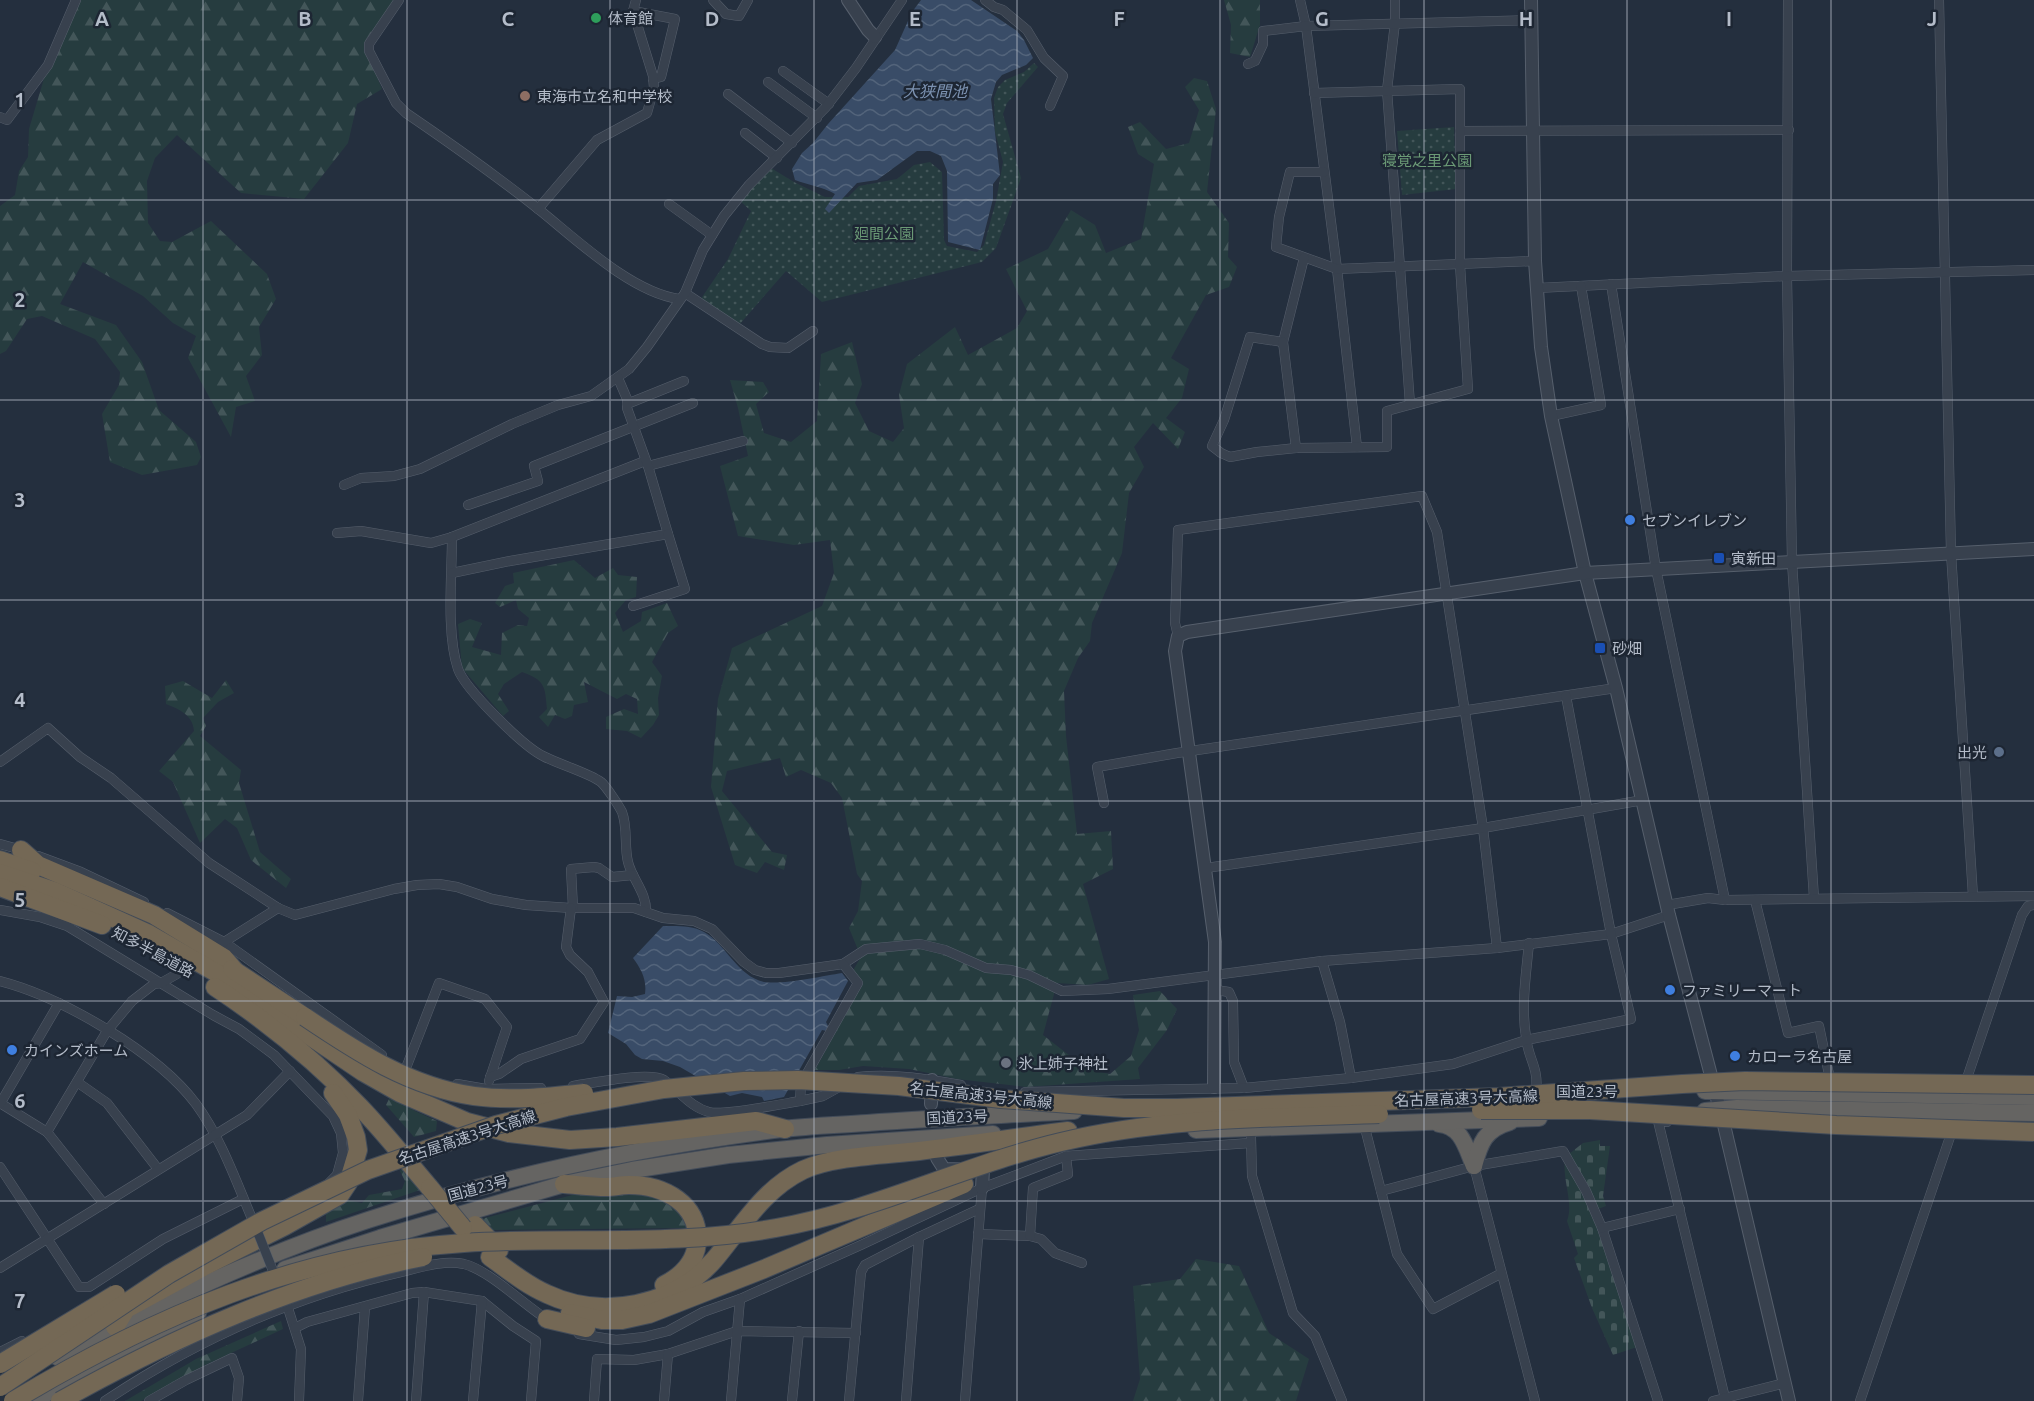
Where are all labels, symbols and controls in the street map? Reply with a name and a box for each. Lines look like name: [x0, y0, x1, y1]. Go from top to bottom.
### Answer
text: A: [95, 7, 109, 30]
text: B: [298, 7, 312, 30]
text: C: [502, 7, 515, 30]
text: D: [705, 7, 719, 30]
text: E: [909, 7, 921, 30]
text: F: [1113, 7, 1125, 30]
text: G: [1315, 7, 1329, 30]
text: H: [1519, 7, 1533, 30]
text: I: [1726, 7, 1732, 30]
text: J: [1927, 7, 1937, 30]
place label: 体育館: [608, 10, 653, 27]
marker: 体育館: [589, 11, 603, 25]
water label: 大狭間池: [903, 82, 969, 100]
text: 1: [14, 88, 26, 111]
place label: 東海市立名和中学校: [537, 88, 672, 105]
marker: 東海市立名和中学校: [518, 89, 532, 103]
park label: 寝覚之里公園: [1382, 152, 1472, 169]
park label: 廻間公園: [854, 225, 914, 242]
text: 2: [14, 288, 26, 311]
text: 3: [14, 488, 26, 511]
place label: セブンイレブン: [1642, 512, 1747, 529]
marker: セブンイレブン: [1623, 513, 1637, 527]
place label: 寅新田: [1731, 550, 1776, 567]
marker: 寅新田: [1712, 551, 1726, 565]
place label: 砂畑: [1612, 640, 1642, 657]
marker: 砂畑: [1593, 641, 1607, 655]
text: 4: [14, 688, 26, 711]
place label: 出光: [1957, 744, 1987, 761]
marker: 出光: [1992, 745, 2006, 759]
text: 5: [14, 888, 26, 911]
street label: 知多半島道路: [109, 923, 197, 981]
place label: ファミリーマート: [1682, 982, 1802, 999]
marker: ファミリーマート: [1663, 983, 1677, 997]
place label: カインズホーム: [24, 1042, 128, 1059]
marker: カインズホーム: [5, 1043, 19, 1057]
place label: カローラ名古屋: [1747, 1048, 1852, 1065]
marker: カローラ名古屋: [1728, 1049, 1742, 1063]
place label: 氷上姉子神社: [1018, 1055, 1108, 1072]
marker: 氷上姉子神社: [999, 1056, 1013, 1070]
street label: 名古屋高速3号大高線: [909, 1079, 1053, 1111]
street label: 国道23号: [1556, 1083, 1618, 1100]
street label: 名古屋高速3号大高線: [1394, 1087, 1538, 1109]
text: 6: [14, 1089, 26, 1112]
street label: 名古屋高速3号大高線: [396, 1107, 538, 1167]
street label: 国道23号: [926, 1107, 988, 1127]
street label: 国道23号: [446, 1172, 510, 1204]
text: 7: [14, 1289, 26, 1312]

